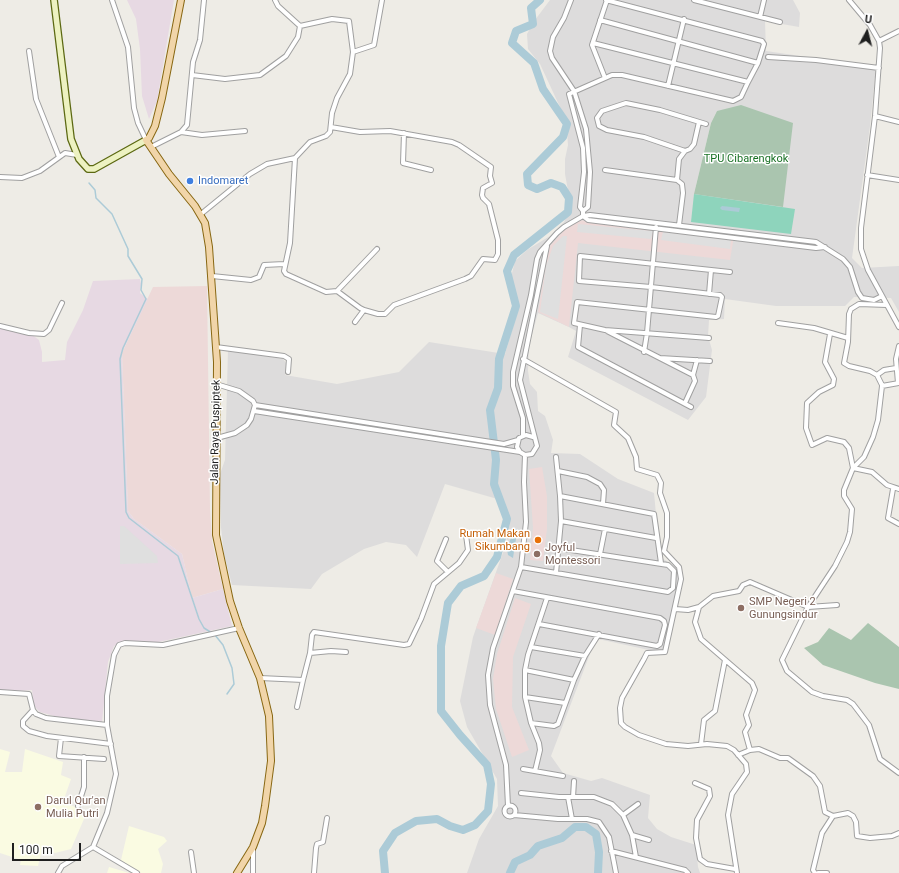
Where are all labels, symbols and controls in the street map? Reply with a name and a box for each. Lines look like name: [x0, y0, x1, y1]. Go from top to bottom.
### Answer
north arrow: [847, 12, 887, 52]
text: U: [864, 13, 873, 26]
park label: TPU Cibarengkok: [704, 152, 788, 166]
place label: Indomaret: [198, 174, 248, 188]
marker: Indomaret: [185, 176, 195, 186]
street label: Jalan Raya Puspiptek: [208, 380, 224, 484]
place label: Rumah Makan Sikumbang: [460, 527, 530, 553]
marker: Rumah Makan Sikumbang: [533, 535, 543, 545]
place label: Joyful Montessori: [545, 541, 600, 567]
marker: Joyful Montessori: [532, 549, 542, 559]
place label: SMP Negeri 2 Gunungsindur: [749, 595, 817, 621]
marker: SMP Negeri 2 Gunungsindur: [736, 603, 746, 613]
place label: Darul Qur'an Mulia Putri: [46, 794, 106, 820]
marker: Darul Qur'an Mulia Putri: [33, 802, 43, 812]
scale bar: [14, 835, 83, 861]
text: 100 m: [19, 843, 53, 857]

